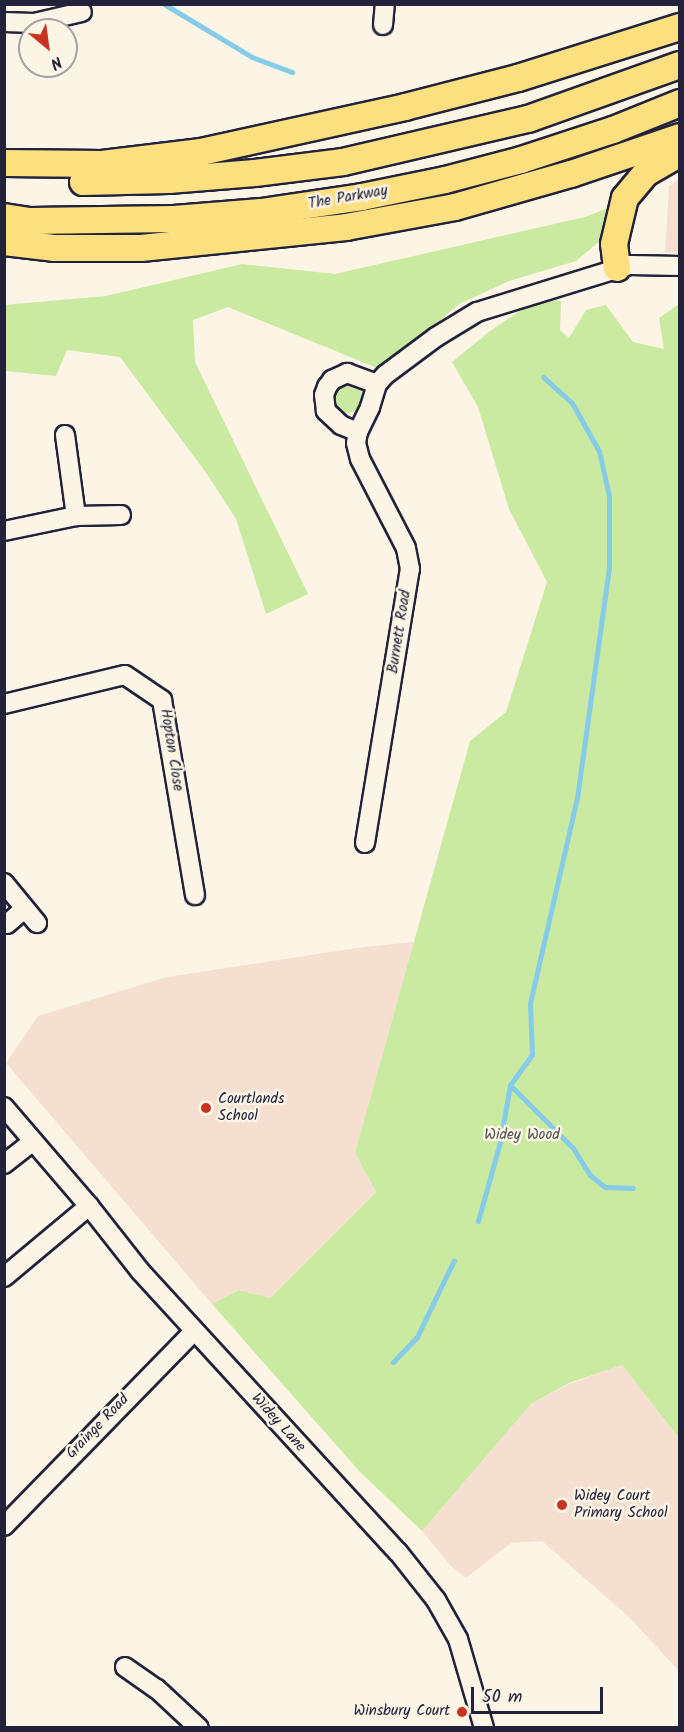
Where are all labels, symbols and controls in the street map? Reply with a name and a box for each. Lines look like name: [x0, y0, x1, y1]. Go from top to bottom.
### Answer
north arrow: [18, 18, 78, 78]
text: N: [46, 49, 66, 76]
street label: The Parkway: [307, 182, 389, 214]
street label: Burnett Road: [385, 589, 415, 675]
street label: Hopton Close: [156, 707, 186, 793]
place label: Courtlands School: [218, 1090, 284, 1125]
marker: Courtlands School: [199, 1101, 213, 1115]
park label: Widey Wood: [484, 1127, 560, 1145]
street label: Widey Lane: [247, 1390, 309, 1456]
street label: Grainge Road: [63, 1391, 133, 1463]
place label: Widey Court Primary School: [574, 1487, 668, 1522]
marker: Widey Court Primary School: [555, 1498, 569, 1512]
scale bar: [474, 1675, 606, 1713]
text: 50 m: [482, 1683, 522, 1712]
place label: Winsbury Court: [353, 1703, 450, 1721]
marker: Winsbury Court: [455, 1705, 469, 1719]

